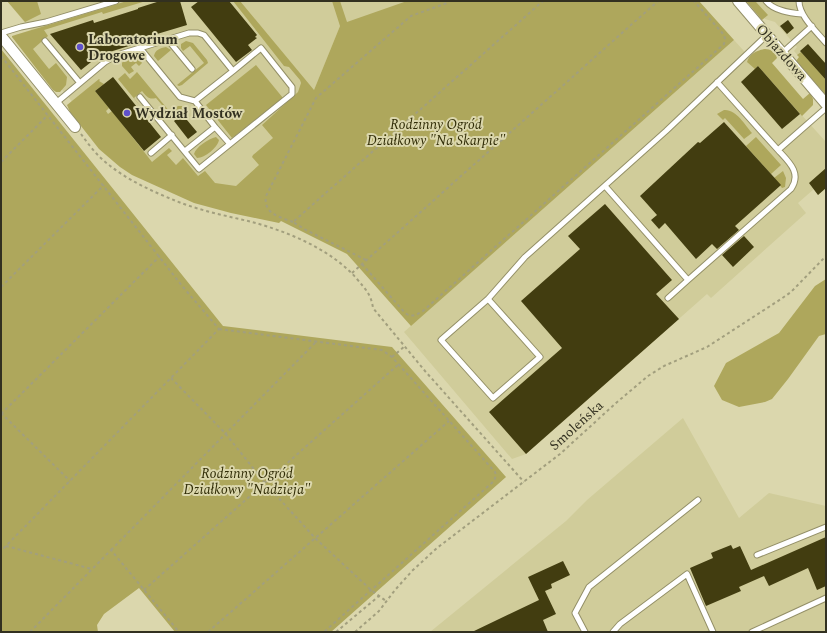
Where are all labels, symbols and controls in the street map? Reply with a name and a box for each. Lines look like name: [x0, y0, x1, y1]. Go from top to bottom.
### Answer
street label: Objazdowa: [751, 19, 812, 86]
place label: Laboratorium Drogowe: [88, 29, 178, 66]
marker: Laboratorium Drogowe: [75, 42, 85, 52]
place label: Wydział Mostów: [135, 103, 243, 124]
marker: Wydział Mostów: [122, 108, 132, 118]
park label: Rodzinny Ogród Działkowy "Na Skarpie": [367, 114, 506, 151]
street label: Smoleńska: [545, 395, 608, 455]
park label: Rodzinny Ogród Działkowy "Nadzieja": [184, 463, 311, 500]

